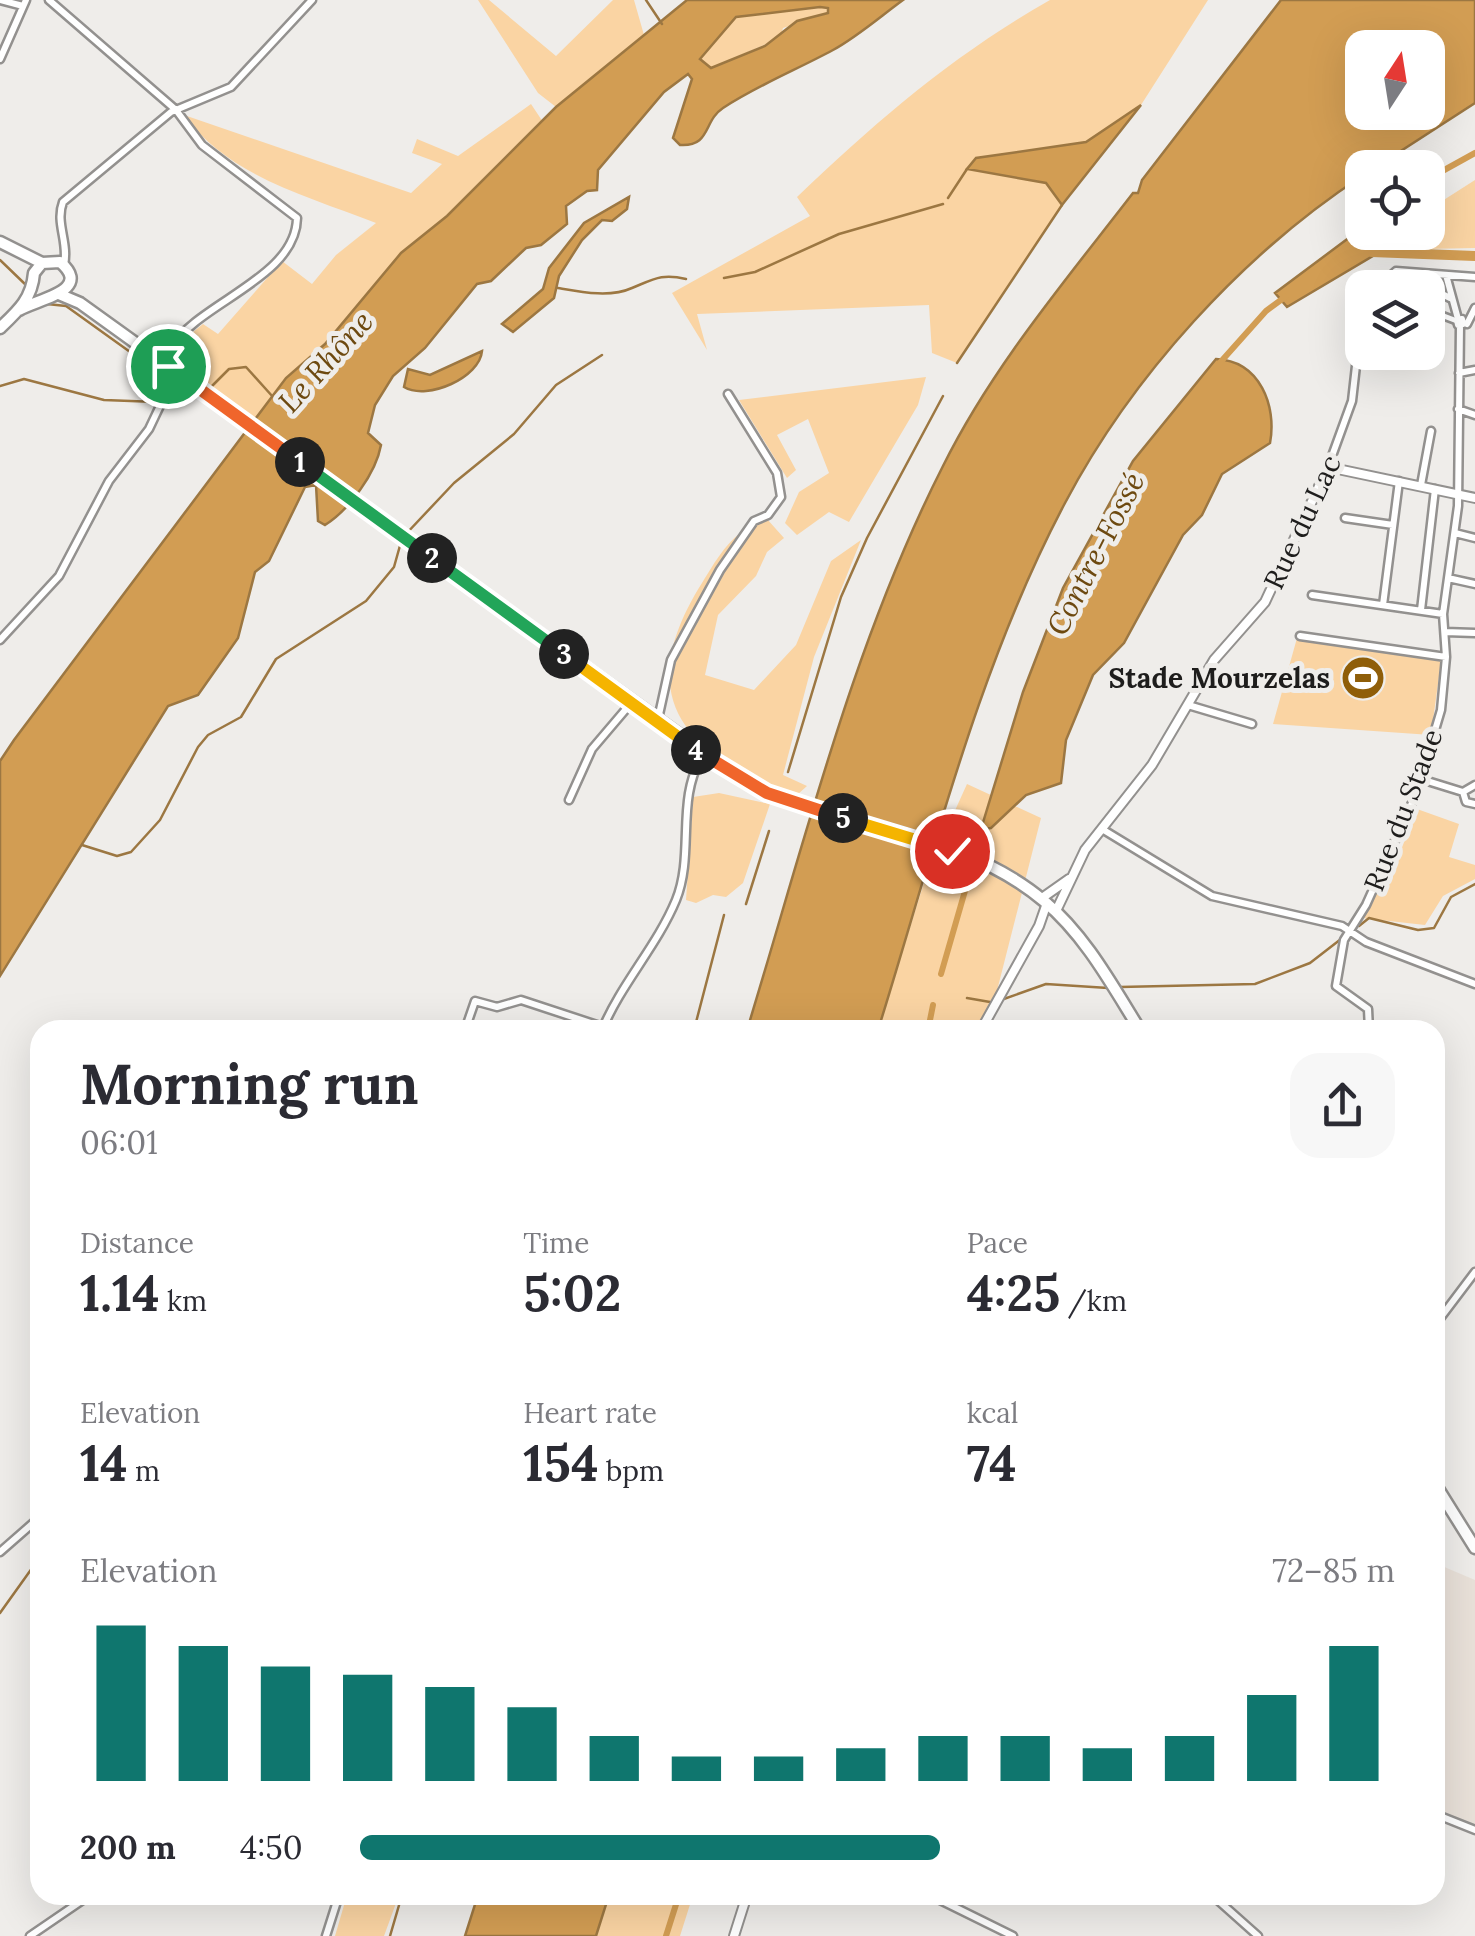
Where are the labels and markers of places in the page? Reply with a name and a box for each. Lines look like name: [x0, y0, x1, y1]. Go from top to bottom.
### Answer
pin: [126, 324, 211, 409]
pin: 1: [275, 437, 325, 487]
pin: 2: [407, 533, 457, 583]
pin: 3: [539, 629, 589, 679]
sports icon: Stade Mourzelas: [1340, 655, 1386, 701]
place label: Stade Mourzelas: [1109, 660, 1330, 696]
pin: 4: [671, 725, 721, 775]
pin: 5: [818, 793, 868, 843]
pin: [910, 809, 995, 894]

